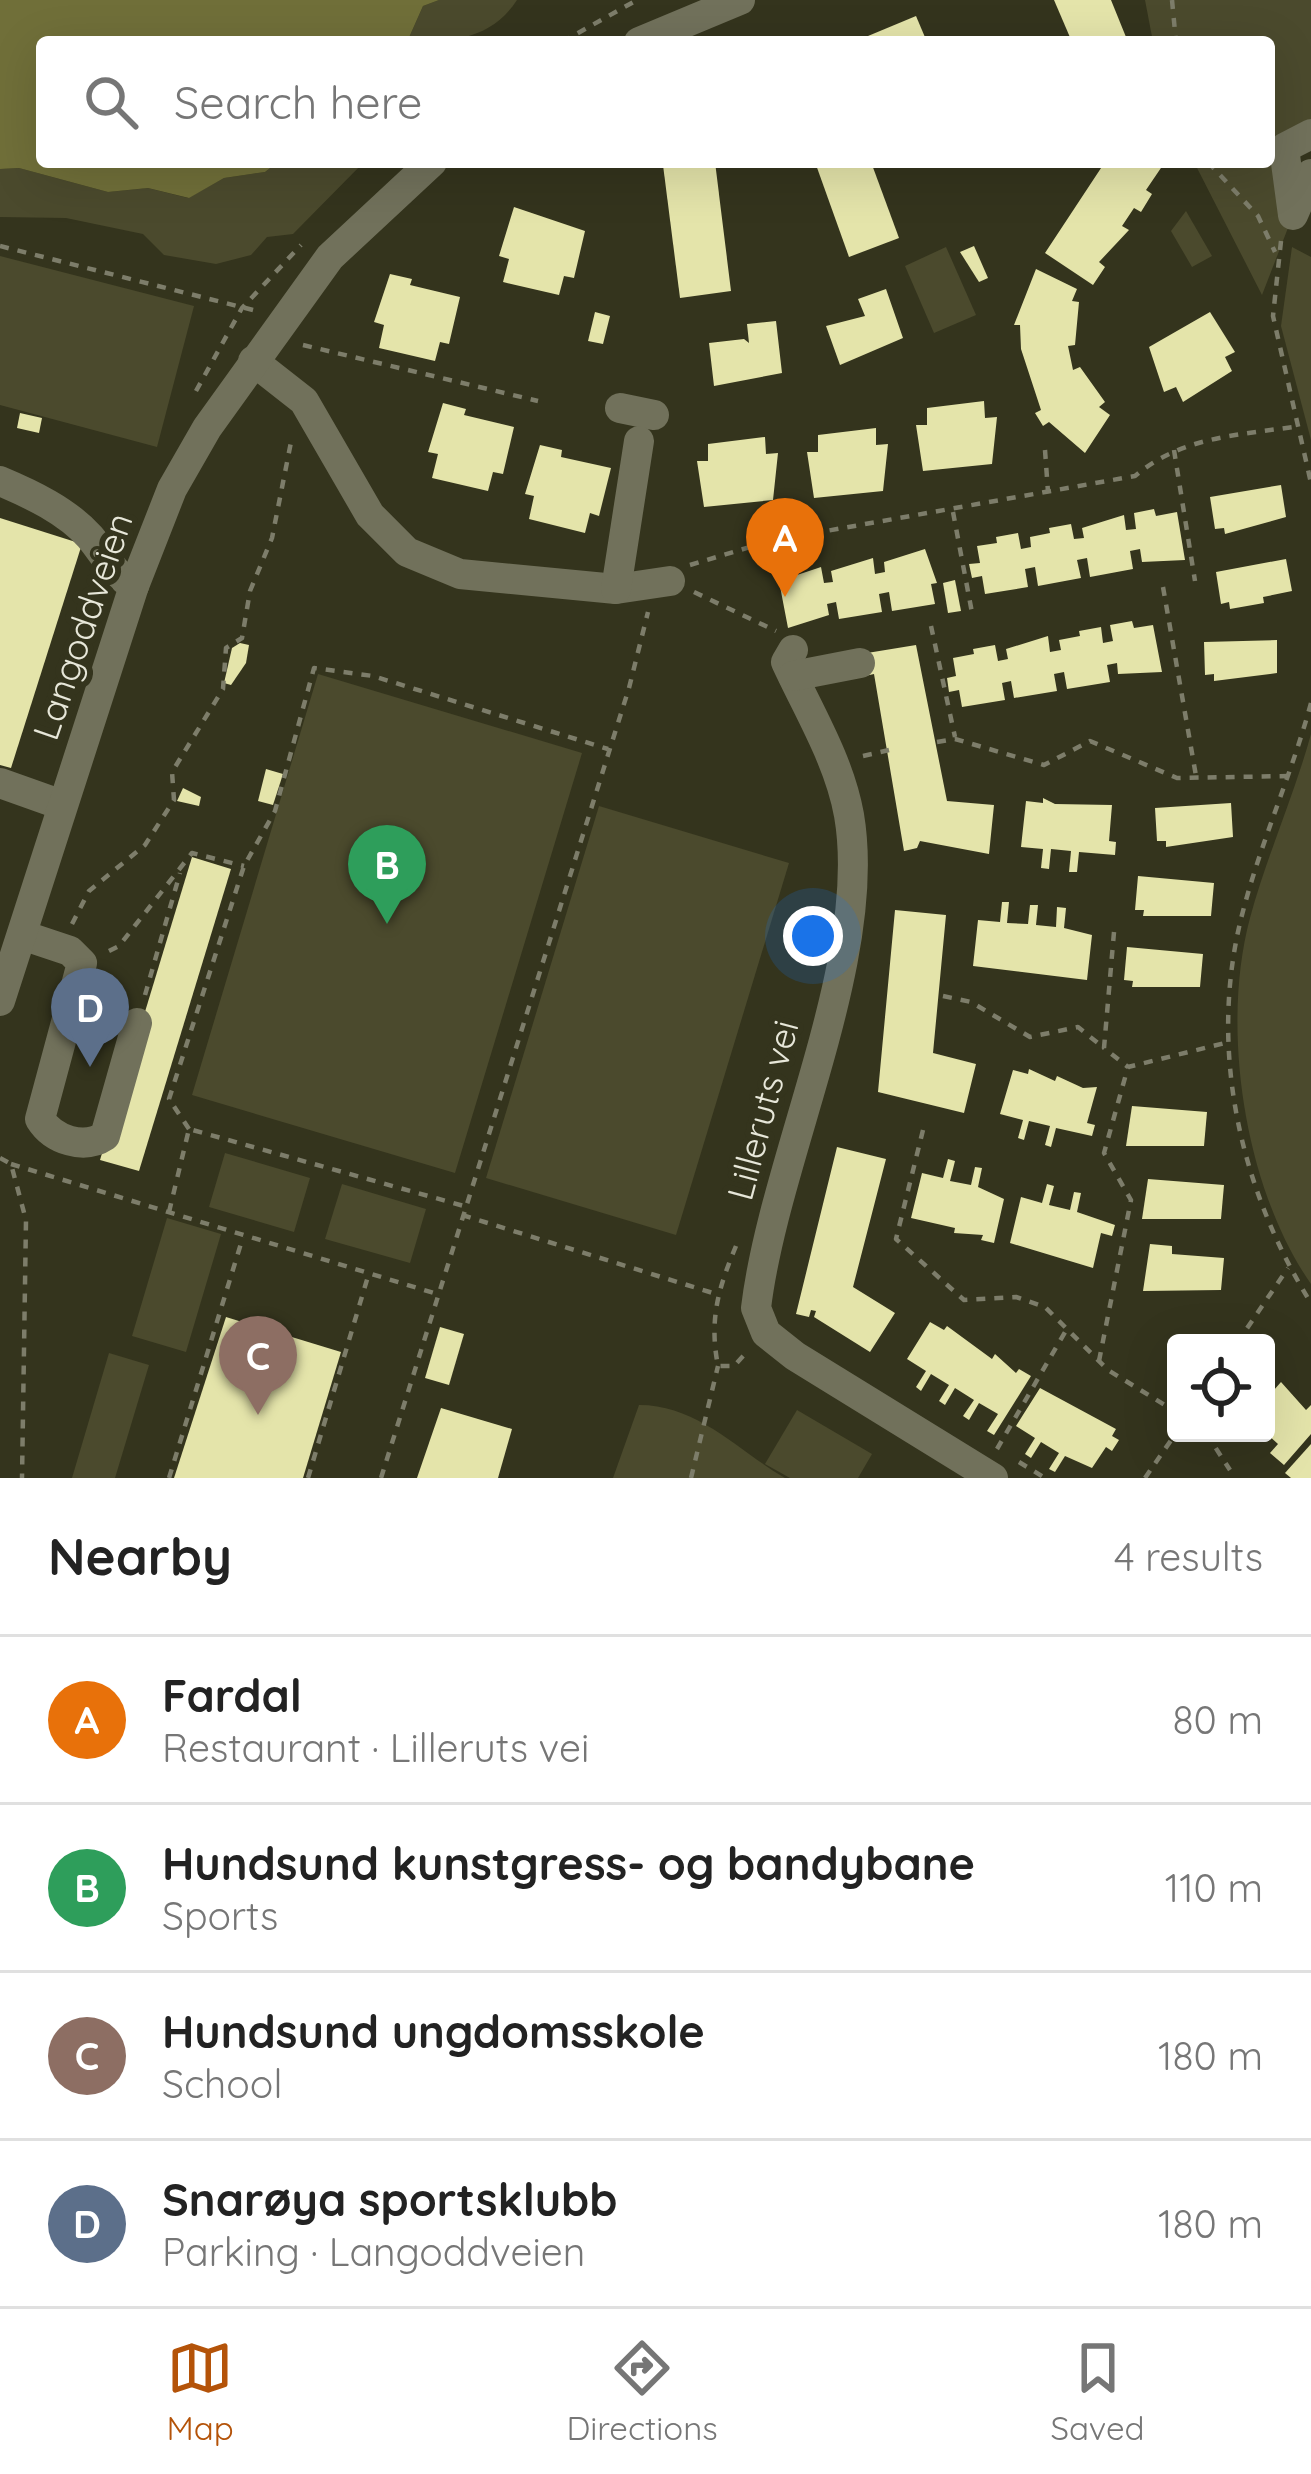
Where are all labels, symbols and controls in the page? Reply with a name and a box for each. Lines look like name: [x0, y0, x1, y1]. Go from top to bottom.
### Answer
search box: [36, 36, 1275, 168]
icon: search: [78, 69, 144, 135]
text: Search here: [174, 74, 422, 130]
pin: A: [746, 498, 824, 597]
street label: Langoddveien: [22, 507, 142, 745]
pin: B: [348, 825, 426, 924]
your location: [783, 906, 843, 966]
pin: D: [51, 968, 129, 1067]
street label: Lilleruts vei: [716, 1015, 808, 1205]
pin: C: [219, 1316, 297, 1415]
map controls: [1167, 1334, 1275, 1442]
button: locate: [1167, 1334, 1275, 1442]
text: Nearby: [48, 1524, 232, 1588]
text: 4 results: [1114, 1532, 1263, 1581]
text: Fardal: [162, 1667, 302, 1723]
text: A: [75, 1695, 99, 1744]
text: 80 m: [1173, 1695, 1263, 1744]
text: Restaurant · Lilleruts vei: [162, 1723, 589, 1772]
text: Hundsund kunstgress- og bandybane: [162, 1835, 975, 1891]
text: B: [74, 1863, 100, 1912]
text: 110 m: [1165, 1863, 1263, 1912]
text: Sports: [162, 1891, 278, 1940]
text: Hundsund ungdomsskole: [162, 2003, 705, 2059]
text: C: [75, 2031, 99, 2080]
text: 180 m: [1158, 2031, 1263, 2080]
text: School: [162, 2059, 282, 2108]
text: Snarøya sportsklubb: [162, 2171, 618, 2227]
text: D: [73, 2199, 101, 2248]
text: 180 m: [1158, 2199, 1263, 2248]
text: Parking · Langoddveien: [162, 2227, 585, 2276]
tab: Map: [166, 2335, 234, 2448]
tab: Directions: [566, 2335, 718, 2448]
tab: Saved: [1051, 2335, 1145, 2448]

